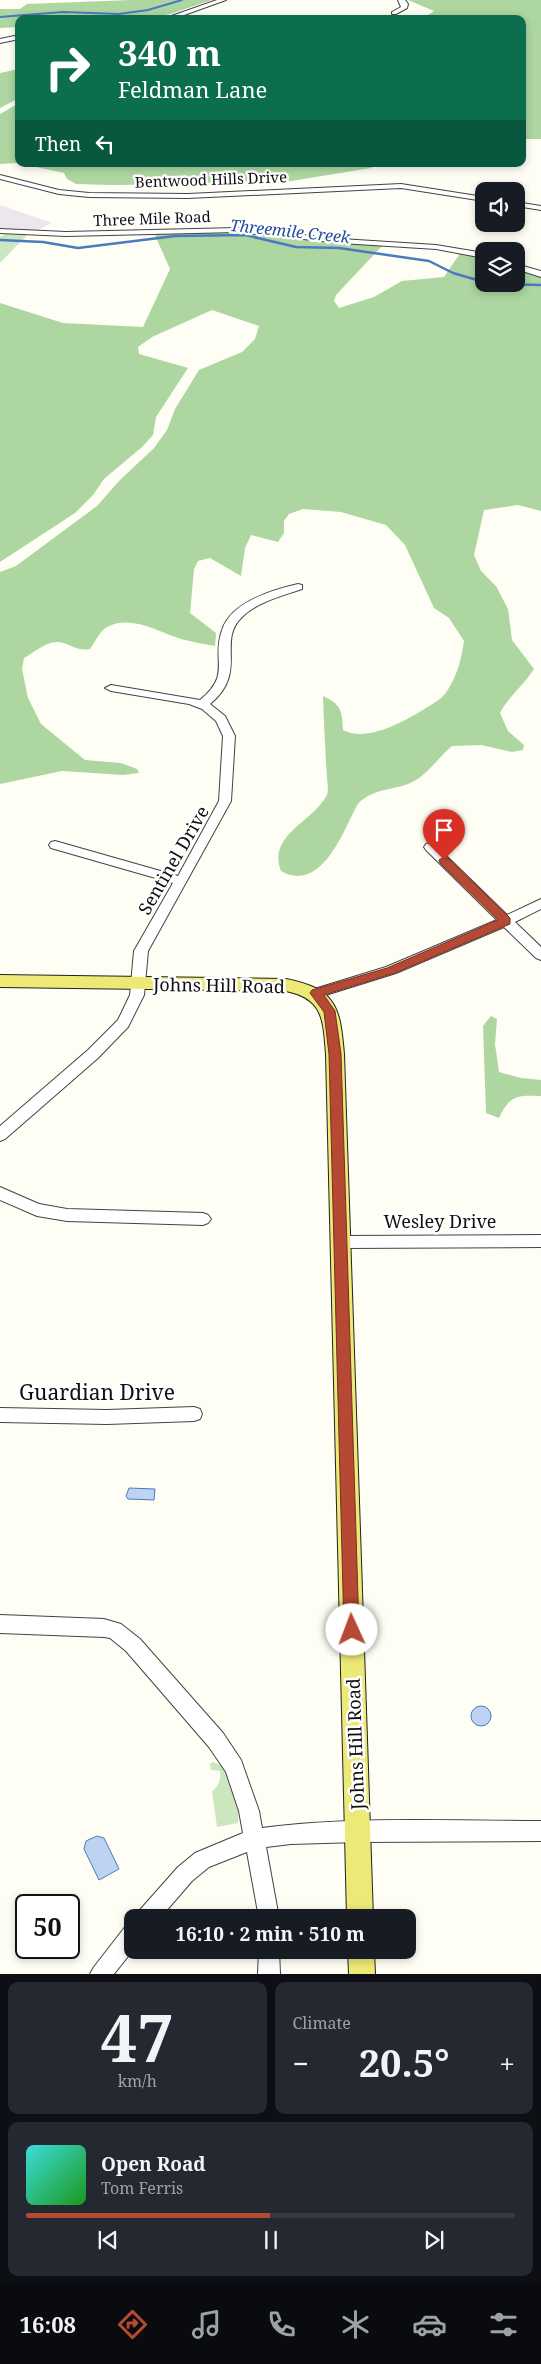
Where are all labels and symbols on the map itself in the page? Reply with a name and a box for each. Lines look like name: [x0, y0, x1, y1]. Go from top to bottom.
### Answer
street label: Bentwood Hills Drive: [135, 166, 287, 192]
street label: Three Mile Road: [93, 206, 211, 230]
water label: Threemile Creek: [229, 214, 352, 248]
street label: Sentinel Drive: [132, 801, 214, 919]
pin: [423, 809, 465, 860]
street label: Johns Hill Road: [152, 972, 285, 998]
street label: Wesley Drive: [384, 1209, 496, 1233]
street label: Guardian Drive: [19, 1378, 175, 1406]
position arrow: [325, 1603, 377, 1655]
street label: Johns Hill Road: [341, 1678, 369, 1811]
speed limit sign: 50: [15, 1894, 80, 1959]

